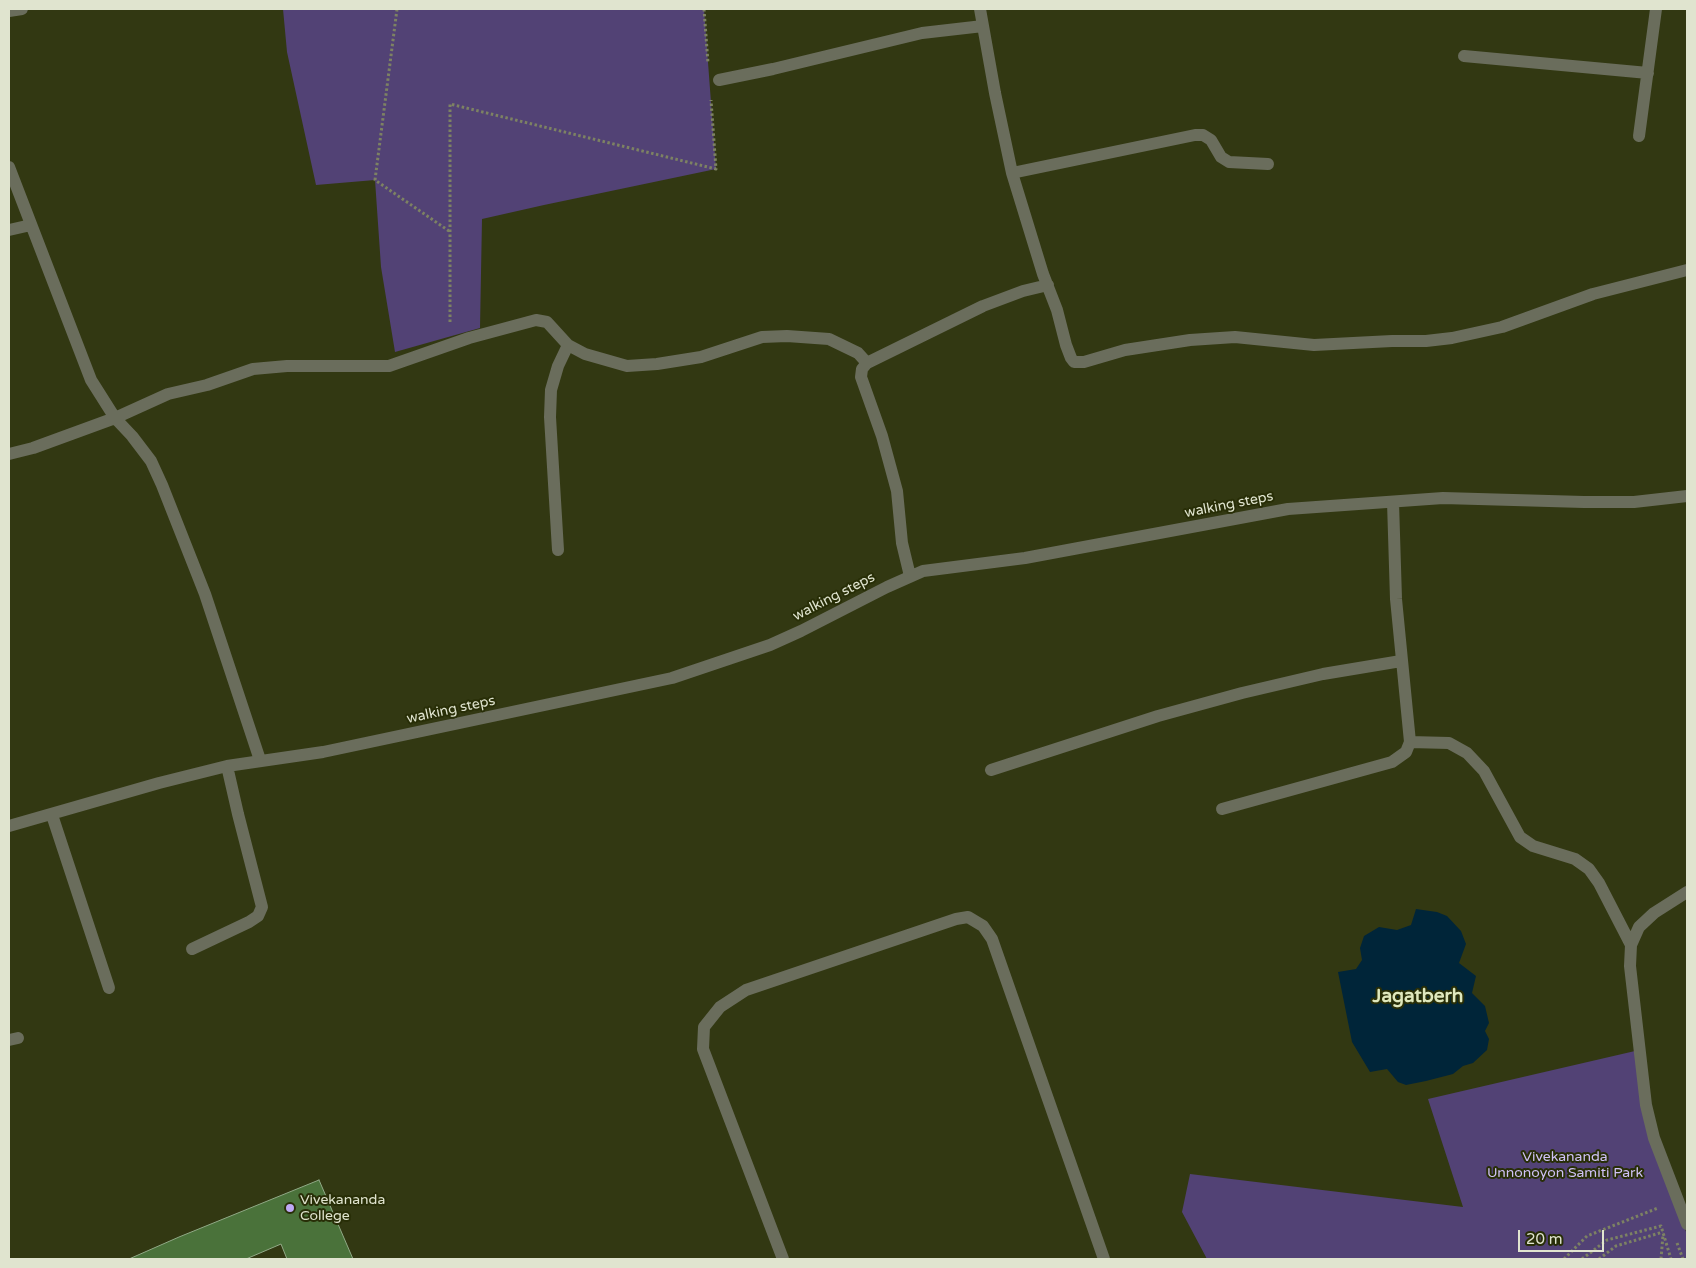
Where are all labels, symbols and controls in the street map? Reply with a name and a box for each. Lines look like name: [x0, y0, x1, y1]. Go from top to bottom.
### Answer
street label: walking steps: [1183, 488, 1275, 522]
street label: walking steps: [790, 569, 878, 625]
street label: walking steps: [405, 692, 497, 728]
district label: Jagatberh: [1373, 986, 1463, 1008]
park label: Vivekananda Unnonoyon Samiti Park: [1487, 1149, 1643, 1182]
place label: Vivekananda College: [300, 1192, 385, 1224]
marker: Vivekananda College: [284, 1202, 296, 1214]
scale bar: [1521, 1220, 1607, 1252]
text: 20 m: [1526, 1230, 1563, 1248]

